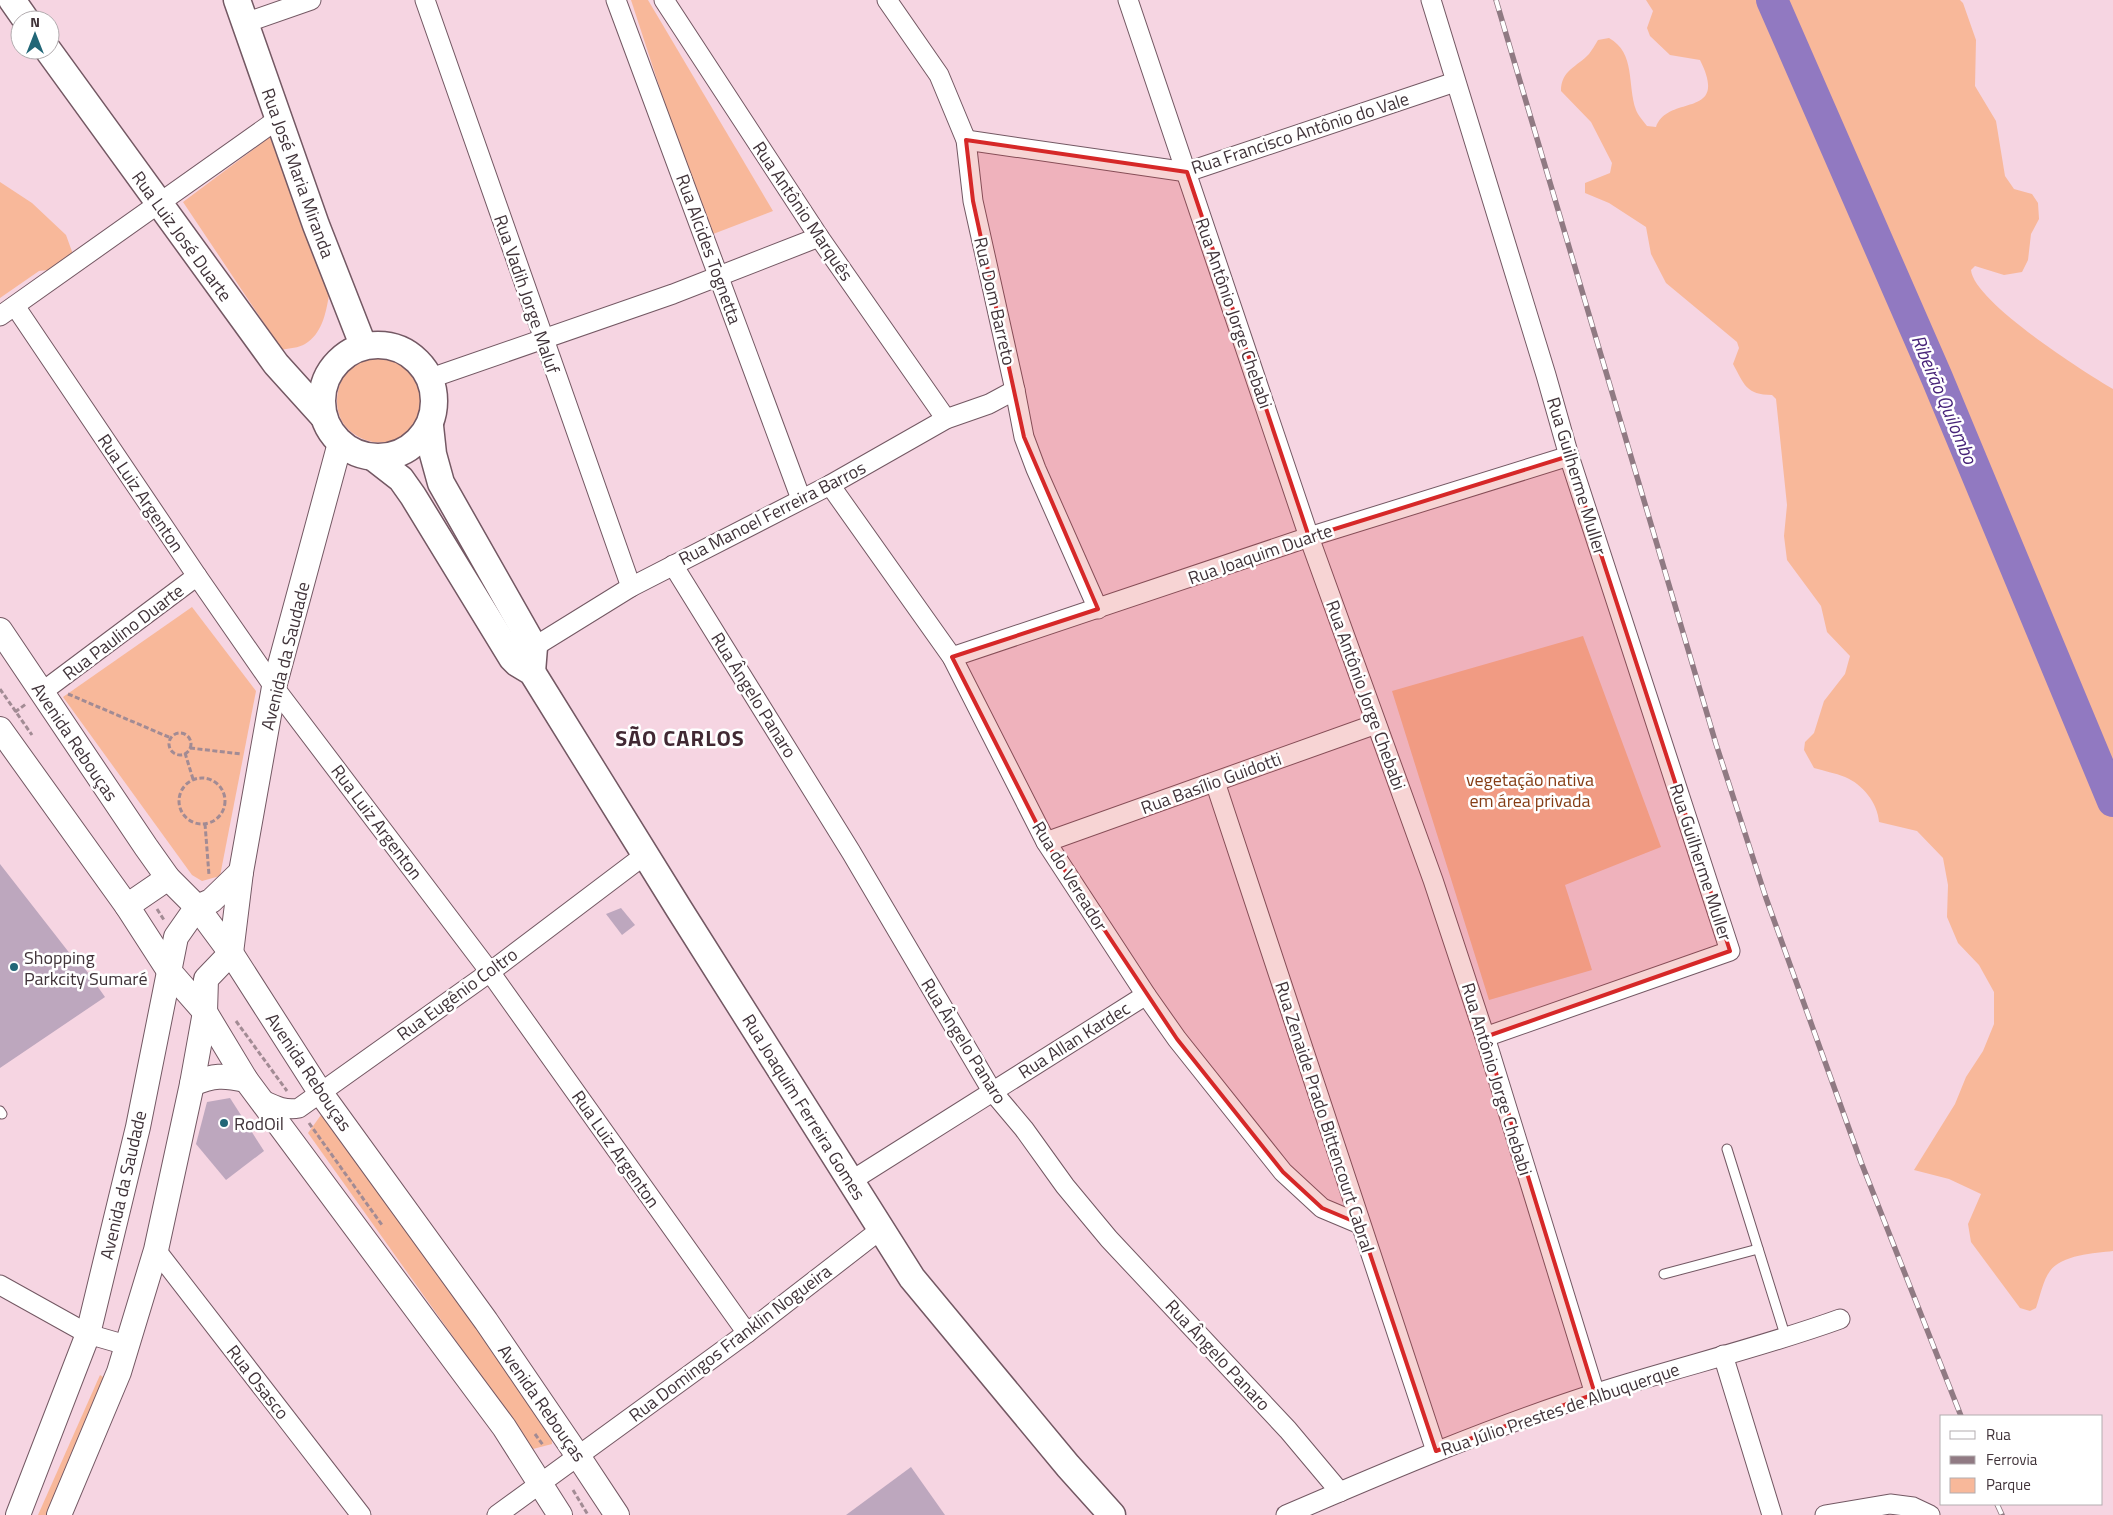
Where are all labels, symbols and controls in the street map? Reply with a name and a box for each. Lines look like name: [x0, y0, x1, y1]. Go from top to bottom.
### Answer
north arrow: [10, 10, 60, 60]
text: N: [30, 11, 40, 32]
street label: Rua José Maria Miranda: [255, 84, 341, 262]
street label: Rua Francisco Antônio do Vale: [1188, 85, 1412, 181]
street label: Rua Antônio Marquês: [746, 136, 860, 286]
street label: Rua Luiz José Duarte: [125, 165, 239, 307]
street label: Rua Alcides Tognetta: [669, 170, 749, 328]
street label: Rua Vadih Jorge Maluf: [487, 211, 567, 377]
street label: Rua Antônio Jorge Chebabi: [1189, 214, 1279, 412]
street label: Rua Dom Barreto: [967, 234, 1023, 368]
water label: Ribeirão Quilombo: [1905, 330, 1986, 469]
street label: Rua Guilherme Muller: [1540, 394, 1614, 558]
street label: Rua Luiz Argenton: [91, 428, 191, 558]
street label: Rua Manoel Ferreira Barros: [674, 454, 870, 572]
street label: Rua Joaquim Duarte: [1184, 517, 1336, 591]
street label: Rua Paulino Duarte: [57, 577, 189, 687]
street label: Avenida da Saudade: [254, 579, 316, 733]
street label: Rua Antônio Jorge Chebabi: [1319, 596, 1413, 794]
street label: Rua Ângelo Panaro: [704, 627, 804, 763]
street label: Avenida Rebouças: [25, 677, 125, 807]
district label: SÃO CARLOS: [615, 721, 745, 755]
street label: Rua Basílio Guidotti: [1137, 745, 1285, 821]
street label: Rua Luiz Argenton: [325, 759, 429, 885]
park label: vegetação nativa em área privada: [1466, 766, 1594, 814]
street label: Rua Guilherme Muller: [1663, 780, 1739, 944]
street label: Rua do Vereador: [1025, 816, 1115, 936]
street label: Rua Eugênio Coltro: [391, 941, 523, 1047]
place label: Shopping Parkcity Sumaré: [24, 944, 148, 992]
marker: Shopping Parkcity Sumaré: [8, 961, 20, 973]
street label: Rua Ângelo Panaro: [914, 973, 1014, 1109]
street label: Rua Zenaide Prado Bittencourt Cabral: [1268, 978, 1382, 1256]
street label: Rua Antônio Jorge Chebabi: [1455, 979, 1539, 1179]
street label: Rua Allan Kardec: [1013, 995, 1135, 1085]
street label: Avenida Rebouças: [259, 1007, 359, 1137]
street label: Rua Joaquim Ferreira Gomes: [736, 1009, 872, 1205]
street label: Rua Luiz Argenton: [565, 1085, 667, 1213]
street label: Avenida da Saudade: [93, 1108, 153, 1262]
place label: RodOil: [234, 1110, 284, 1137]
marker: RodOil: [218, 1117, 230, 1129]
street label: Rua Domingos Franklin Nogueira: [623, 1258, 837, 1428]
street label: Rua Ângelo Panaro: [1159, 1293, 1277, 1417]
street label: Rua Osasco: [220, 1339, 296, 1425]
street label: Avenida Rebouças: [491, 1339, 593, 1467]
street label: Rua Júlio Prestes de Albuquerque: [1437, 1355, 1683, 1463]
legend: [1940, 1415, 2103, 1505]
text: Rua: [1986, 1423, 2011, 1446]
text: Ferrovia: [1986, 1448, 2038, 1471]
text: Parque: [1986, 1473, 2031, 1496]

